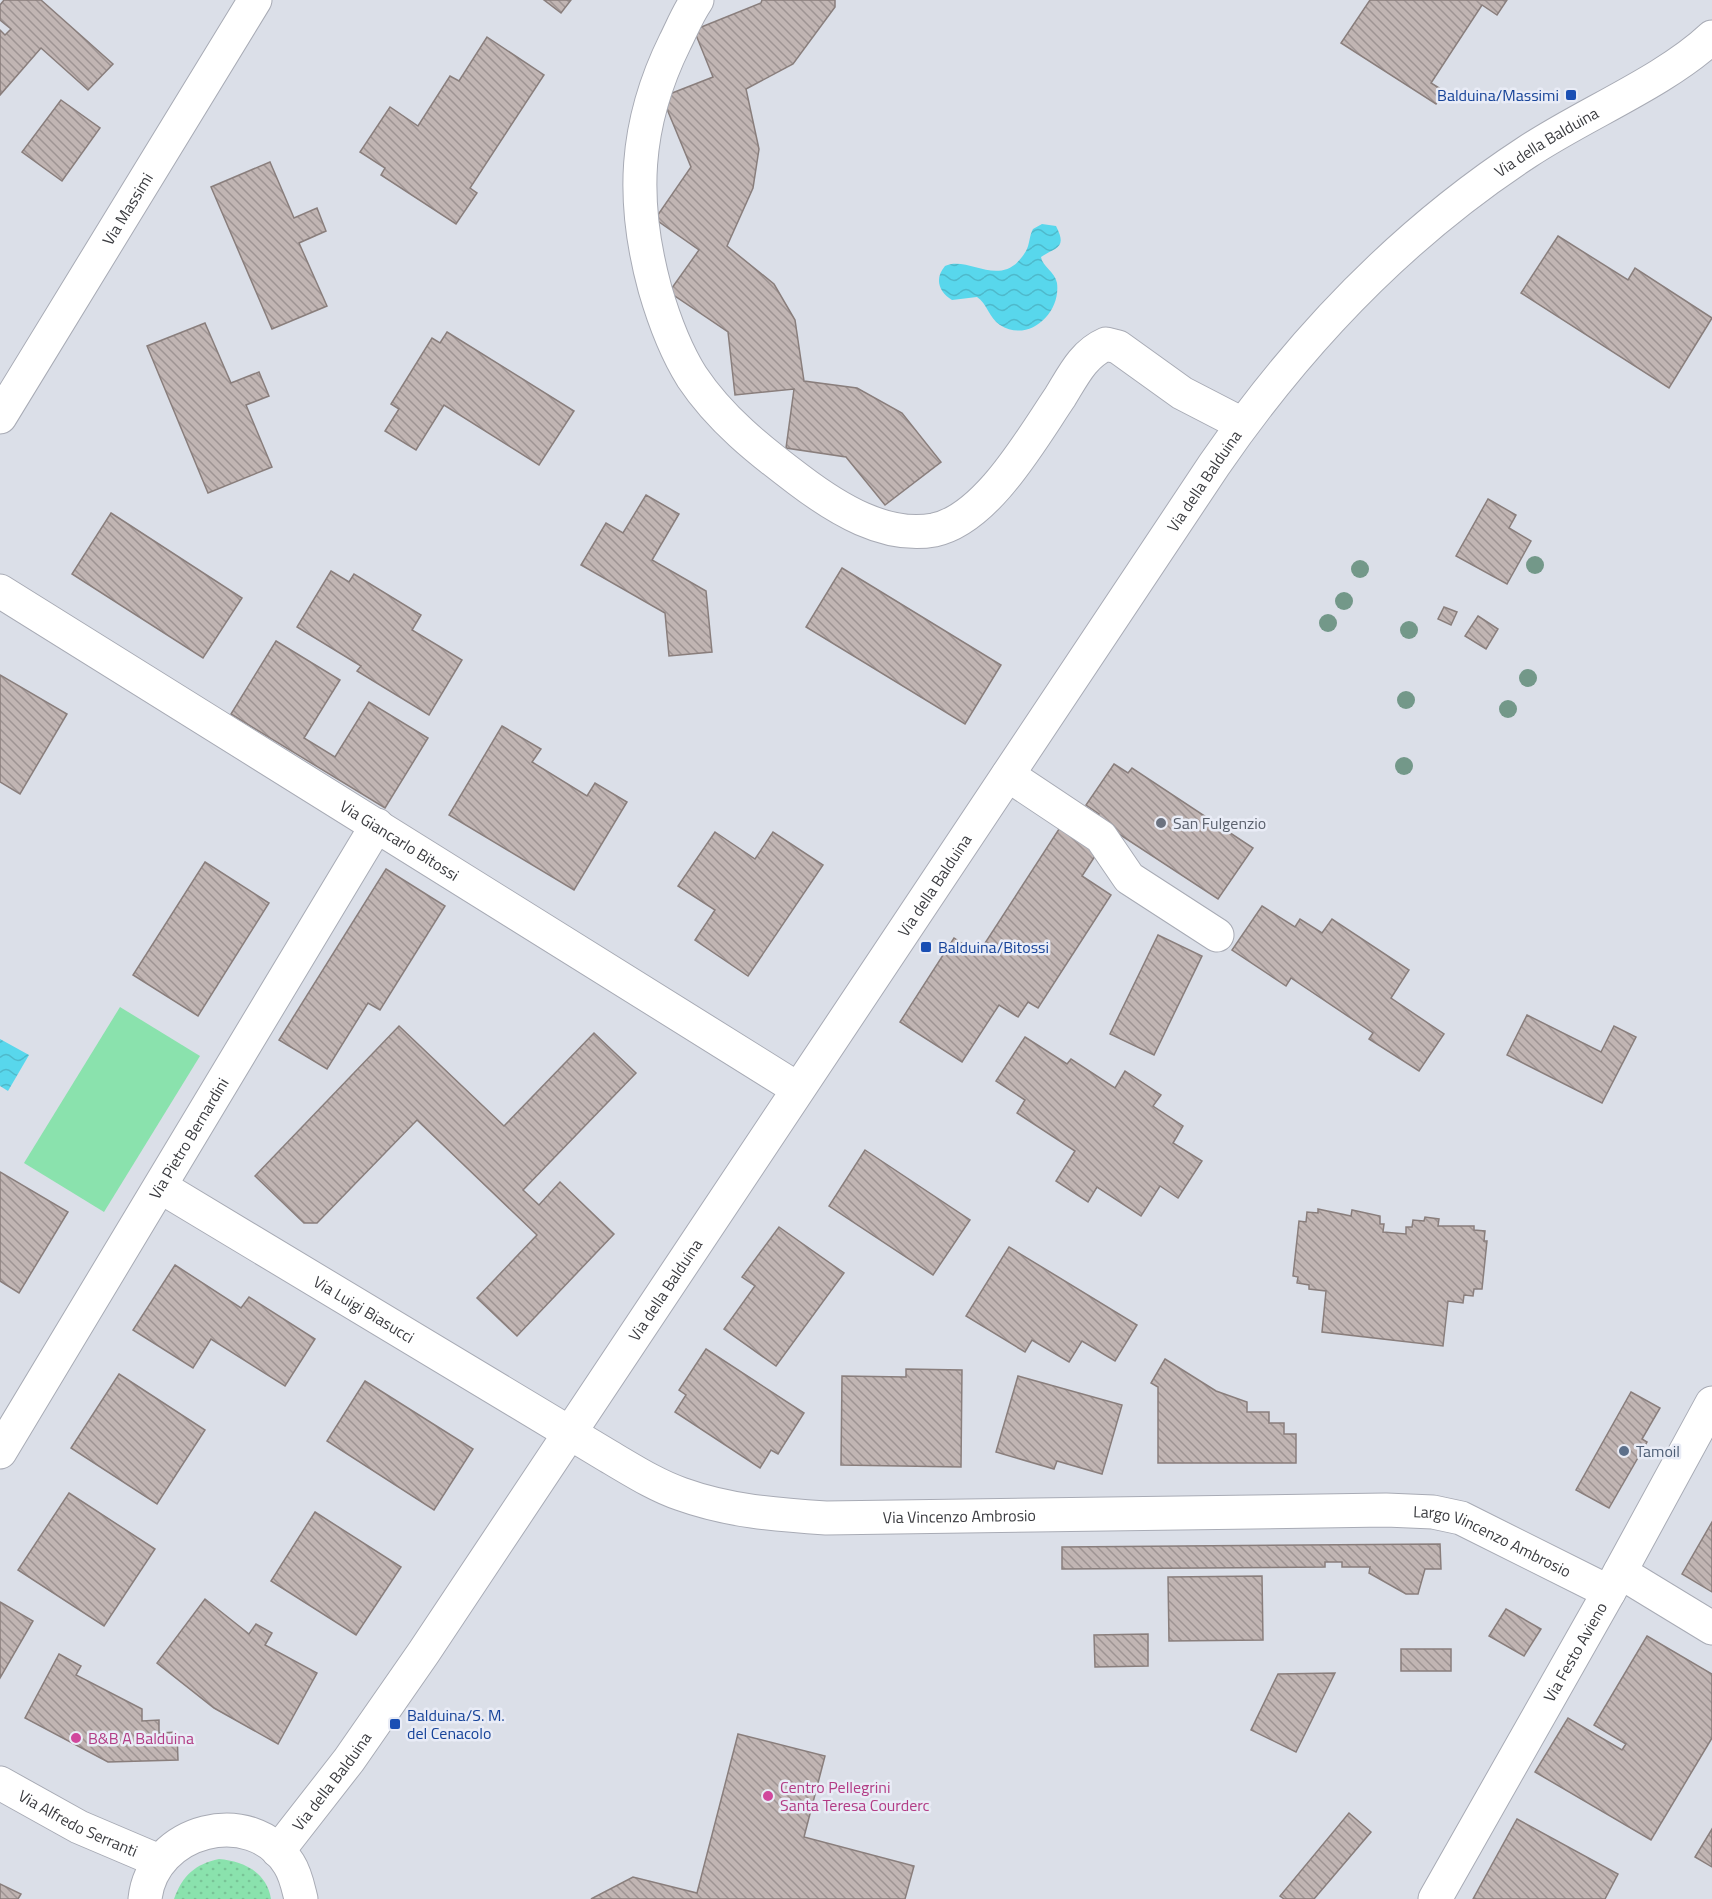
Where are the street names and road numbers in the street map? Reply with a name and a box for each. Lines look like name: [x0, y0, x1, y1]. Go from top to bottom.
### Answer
street label: Via della Balduina: [1489, 101, 1603, 183]
street label: Via Massimi: [96, 168, 159, 250]
street label: Via della Balduina: [1161, 425, 1247, 537]
street label: Via Giancarlo Bitossi: [335, 794, 464, 887]
street label: Via della Balduina: [891, 829, 977, 941]
street label: Via Pietro Bernardini: [143, 1073, 234, 1204]
street label: Via della Balduina: [622, 1234, 708, 1346]
street label: Via Luigi Biasucci: [309, 1270, 419, 1349]
street label: Largo Vincenzo Ambrosio: [1413, 1499, 1575, 1583]
street label: Via Vincenzo Ambrosio: [883, 1503, 1036, 1529]
street label: Via Festo Avieno: [1537, 1598, 1613, 1706]
street label: Via della Balduina: [286, 1727, 377, 1836]
street label: Via Alfredo Serranti: [14, 1784, 141, 1863]

